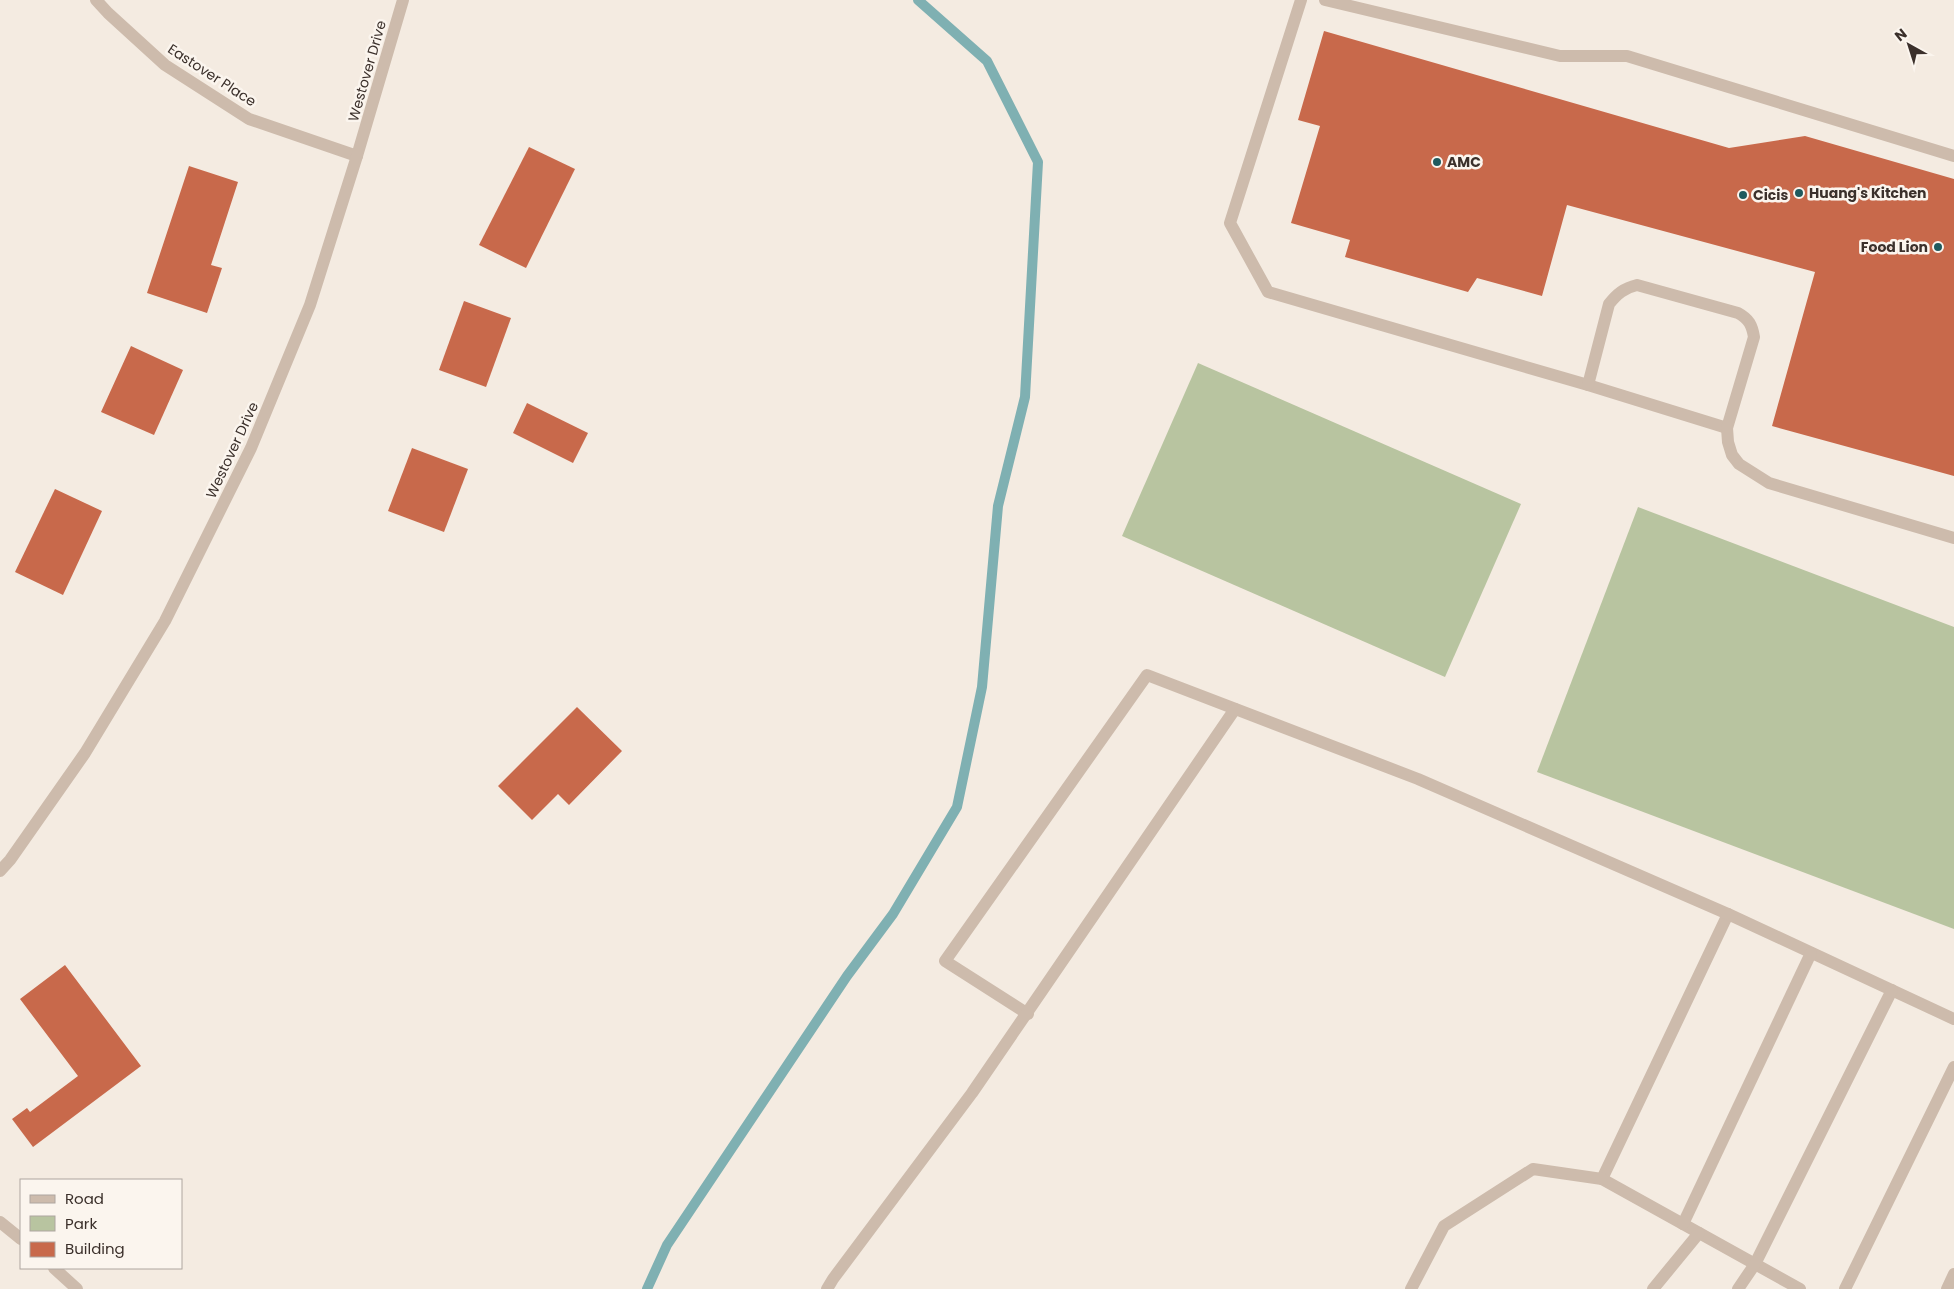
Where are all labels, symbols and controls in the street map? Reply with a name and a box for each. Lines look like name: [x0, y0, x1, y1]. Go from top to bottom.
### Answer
street label: Westover Drive: [343, 18, 391, 124]
north arrow: [1884, 20, 1934, 70]
text: N: [1890, 24, 1911, 46]
street label: Eastover Place: [164, 39, 260, 111]
place label: AMC: [1447, 152, 1481, 172]
marker: AMC: [1431, 156, 1443, 168]
place label: Huang's Kitchen: [1809, 183, 1927, 203]
place label: Cicis: [1753, 185, 1788, 205]
marker: Huang's Kitchen: [1793, 187, 1805, 199]
marker: Cicis: [1737, 189, 1749, 201]
place label: Food Lion: [1861, 237, 1928, 257]
marker: Food Lion: [1932, 241, 1944, 253]
street label: Westover Drive: [201, 398, 263, 501]
legend: [20, 1179, 182, 1269]
text: Road: [65, 1188, 104, 1209]
text: Park: [65, 1213, 97, 1234]
text: Building: [65, 1238, 125, 1259]

